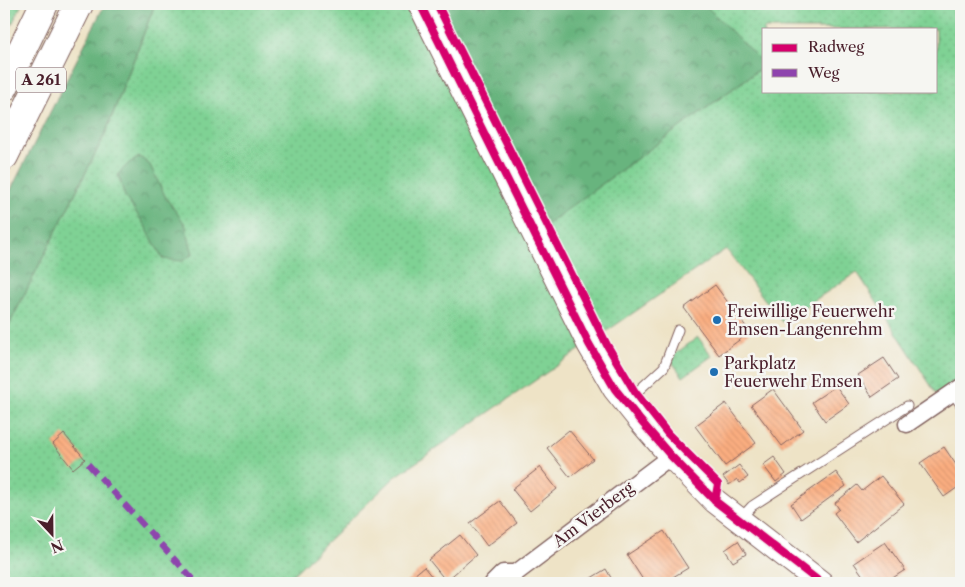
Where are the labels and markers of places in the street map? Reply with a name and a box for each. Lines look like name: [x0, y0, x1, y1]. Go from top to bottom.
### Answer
place label: Freiwillige Feuerwehr Emsen-Langenrehm: [727, 301, 895, 339]
marker: Freiwillige Feuerwehr Emsen-Langenrehm: [711, 314, 723, 326]
place label: Parkplatz Feuerwehr Emsen: [724, 353, 863, 391]
marker: Parkplatz Feuerwehr Emsen: [708, 366, 720, 378]

